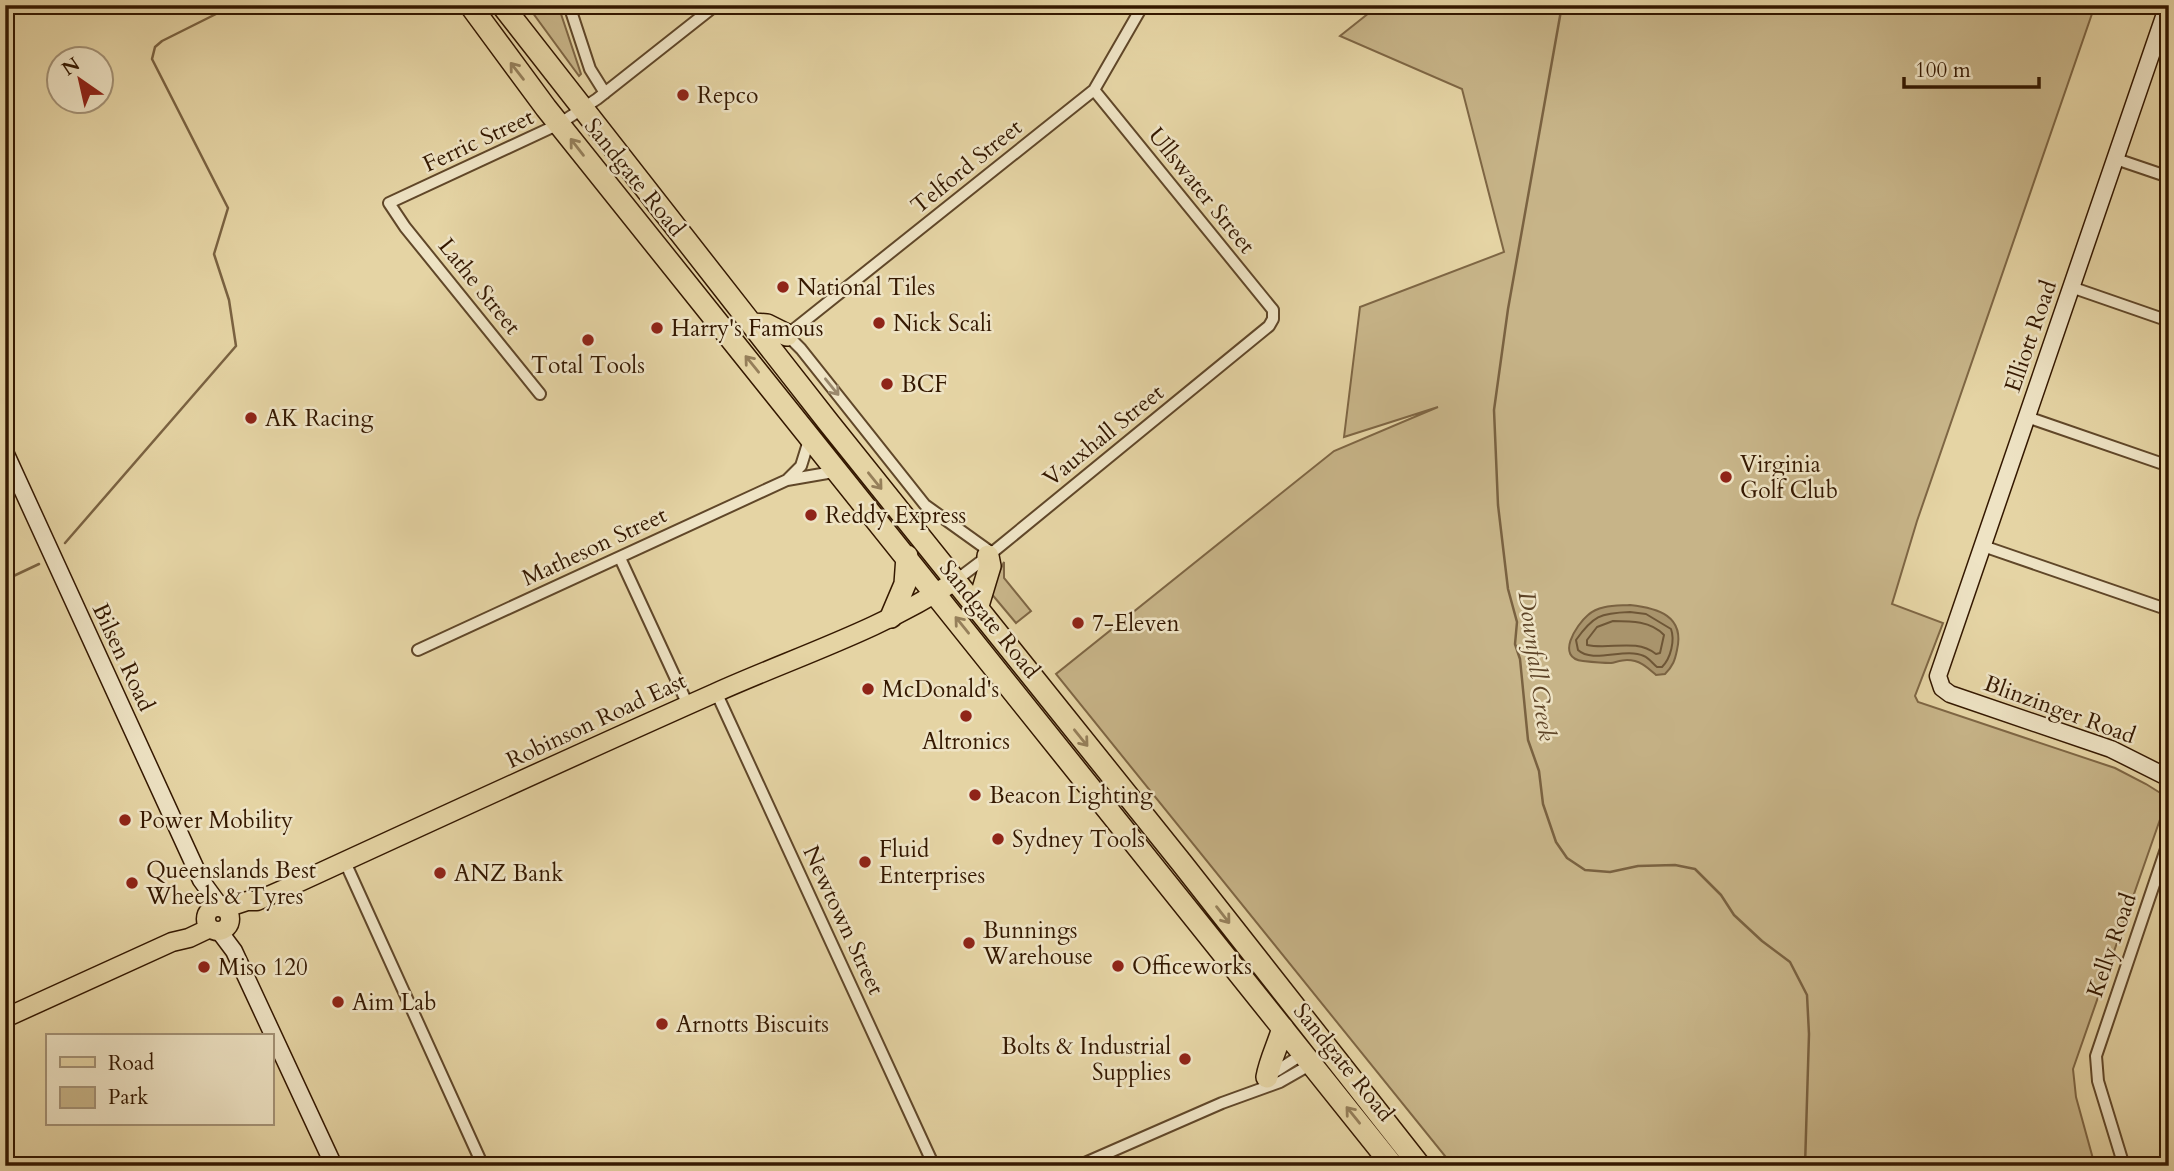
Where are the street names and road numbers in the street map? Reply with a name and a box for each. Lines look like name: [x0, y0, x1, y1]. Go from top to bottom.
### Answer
street label: Ferric Street: [418, 101, 539, 180]
street label: Sandgate Road: [577, 112, 692, 244]
street label: Telford Street: [904, 112, 1028, 221]
street label: Ullswater Street: [1141, 121, 1262, 260]
street label: Lathe Street: [431, 232, 528, 341]
street label: Elliott Road: [1997, 276, 2064, 396]
street label: Vauxhall Street: [1037, 377, 1170, 494]
street label: Matheson Street: [517, 499, 672, 594]
street label: Sandgate Road: [932, 554, 1047, 686]
street label: Bilsen Road: [85, 598, 162, 717]
street label: Robinson Road East: [501, 665, 691, 776]
street label: Blinzinger Road: [1980, 668, 2141, 752]
street label: Newtown Street: [795, 841, 892, 1000]
street label: Kelly Road: [2079, 888, 2144, 1001]
street label: Sandgate Road: [1286, 997, 1401, 1129]

